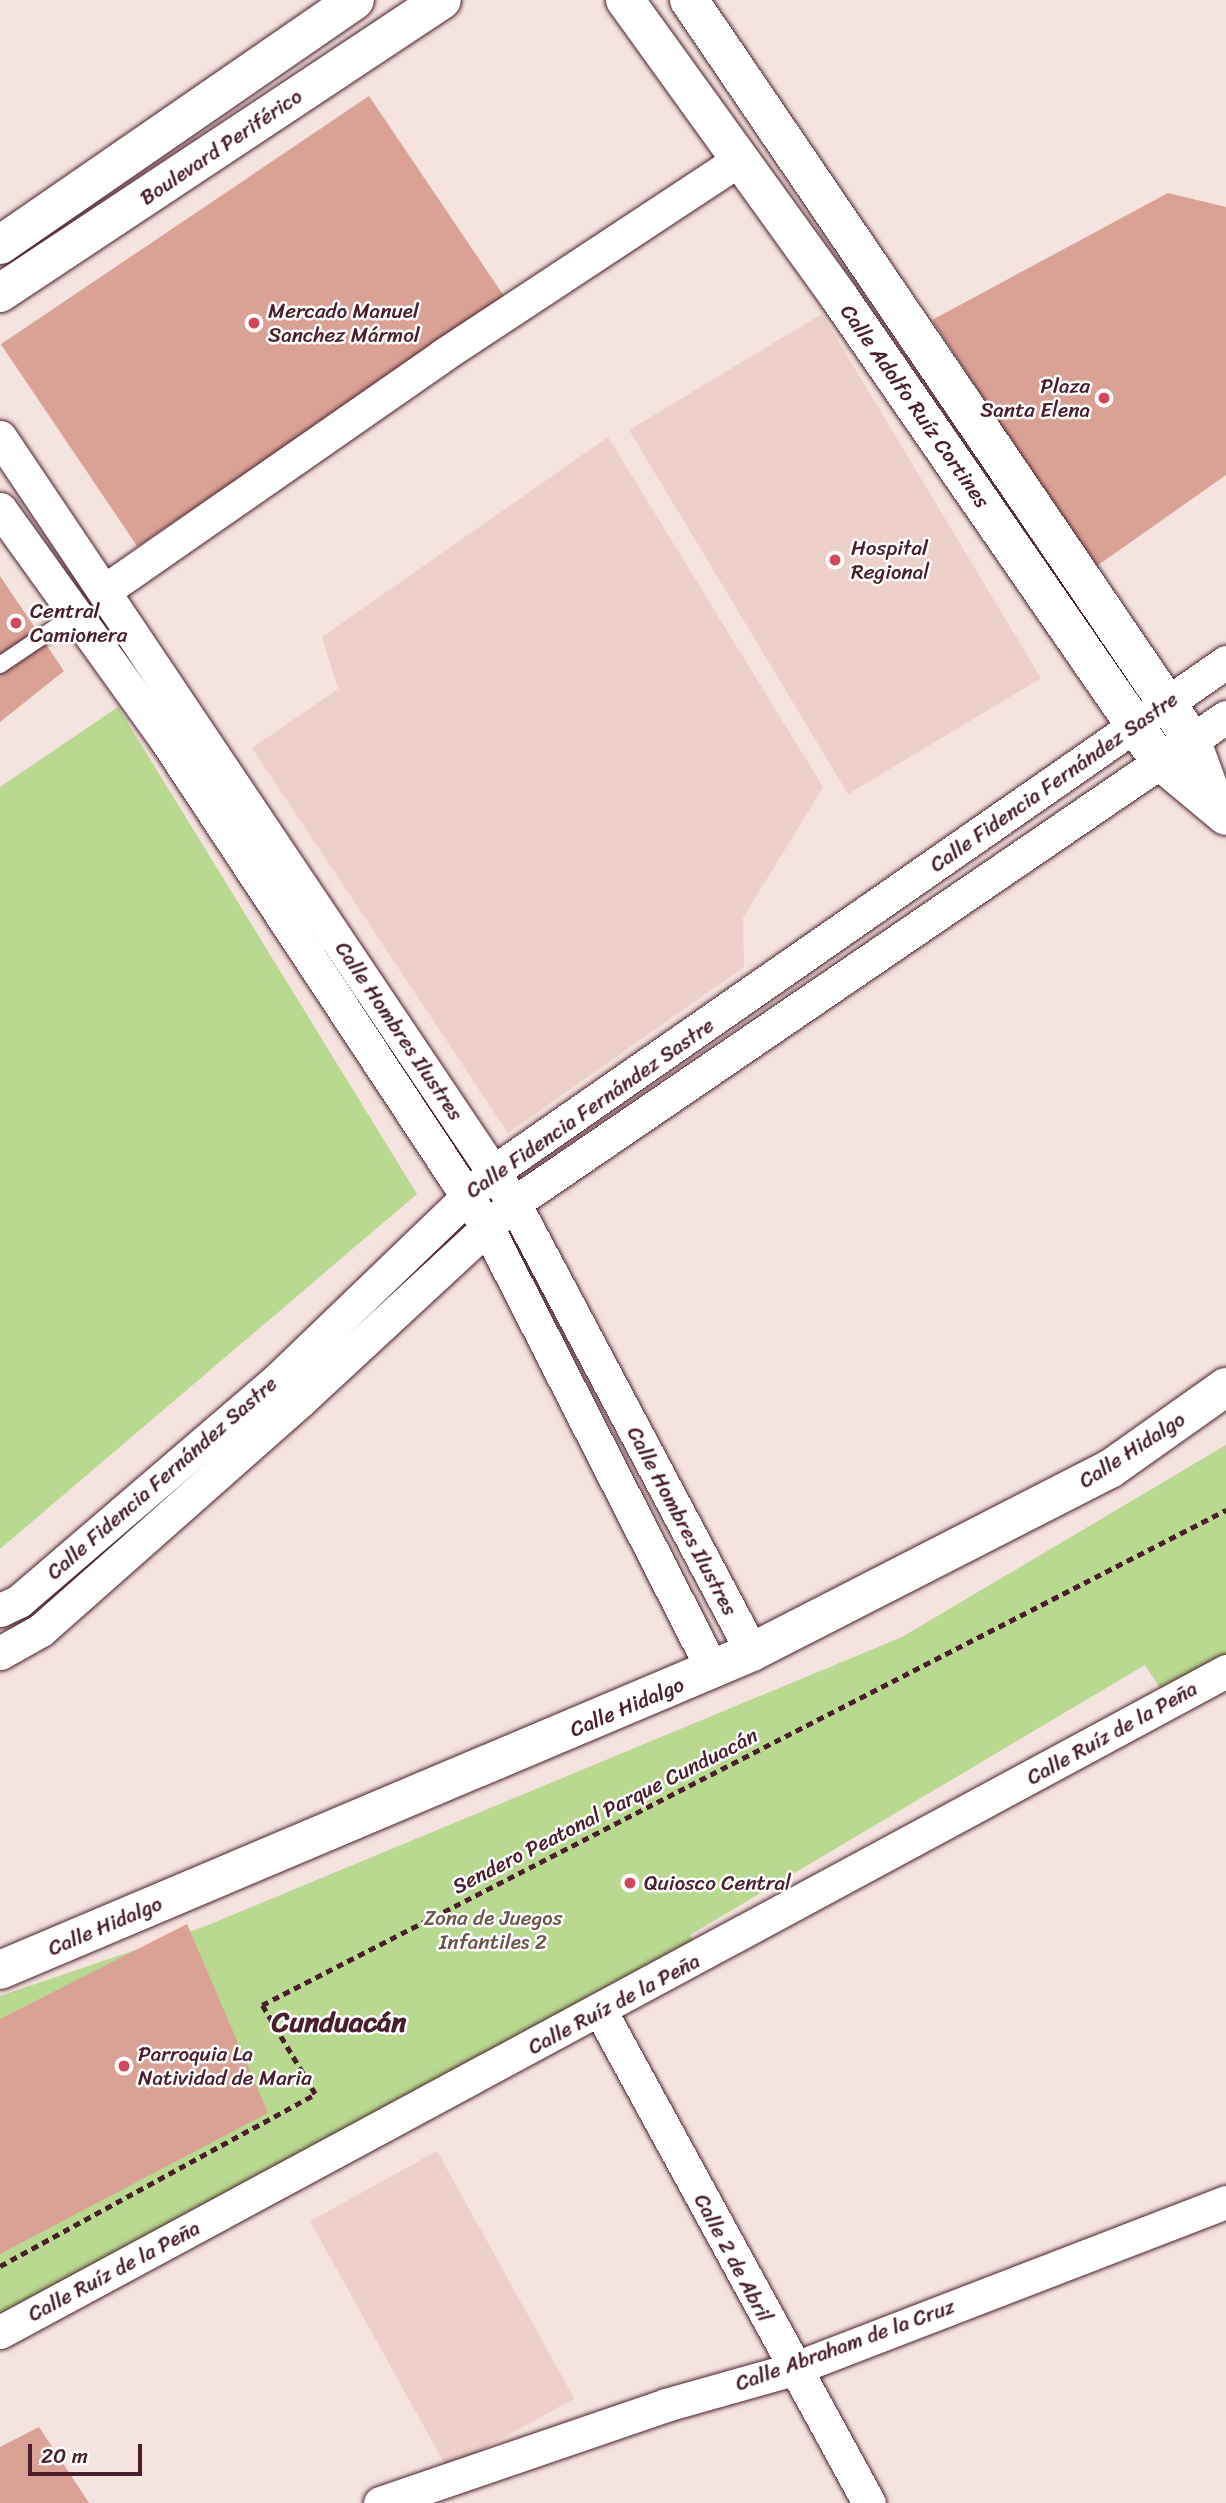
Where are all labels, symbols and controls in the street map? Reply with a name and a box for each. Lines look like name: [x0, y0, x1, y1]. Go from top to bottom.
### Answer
street label: Boulevard Periférico: [135, 83, 307, 211]
place label: Mercado Manuel Sanchez Mármol: [268, 298, 420, 348]
street label: Calle Adolfo Ruíz Cortines: [835, 299, 995, 513]
marker: Mercado Manuel Sanchez Mármol: [246, 315, 262, 331]
place label: Plaza Santa Elena: [979, 373, 1090, 423]
marker: Plaza Santa Elena: [1096, 390, 1112, 406]
place label: Hospital Regional: [851, 535, 929, 585]
marker: Hospital Regional: [825, 550, 845, 570]
place label: Central Camionera: [30, 598, 127, 648]
marker: Central Camionera: [8, 615, 24, 631]
street label: Calle Fidencia Fernández Sastre: [925, 686, 1183, 878]
street label: Calle Hombres Ilustres: [329, 936, 469, 1126]
street label: Calle Fidencia Fernández Sastre: [461, 1012, 719, 1204]
street label: Calle Fidencia Fernández Sastre: [41, 1371, 283, 1585]
street label: Calle Hidalgo: [1074, 1406, 1190, 1494]
street label: Calle Hombres Ilustres: [621, 1421, 743, 1621]
street label: Calle Hidalgo: [566, 1672, 688, 1742]
street label: Calle Ruíz de la Peña: [1022, 1675, 1202, 1791]
street label: Sendero Peatonal Parque Cunduacán: [449, 1723, 761, 1899]
place label: Quiosco Central: [644, 1870, 791, 1896]
marker: Quiosco Central: [622, 1875, 638, 1891]
street label: Calle Hidalgo: [44, 1891, 166, 1961]
park label: Zona de Juegos Infantiles 2: [423, 1905, 563, 1955]
street label: Calle Ruíz de la Peña: [523, 1948, 705, 2060]
district label: Cunduacán: [272, 2005, 406, 2039]
place label: Parroquia La Natividad de Maria: [138, 2041, 312, 2091]
marker: Parroquia La Natividad de Maria: [116, 2058, 132, 2074]
street label: Calle 2 de Abril: [688, 2189, 778, 2327]
street label: Calle Ruíz de la Peña: [23, 2215, 205, 2327]
street label: Calle Abraham de la Cruz: [732, 2294, 958, 2396]
scale bar: [32, 2430, 145, 2474]
text: 20 m: [41, 2437, 88, 2475]

